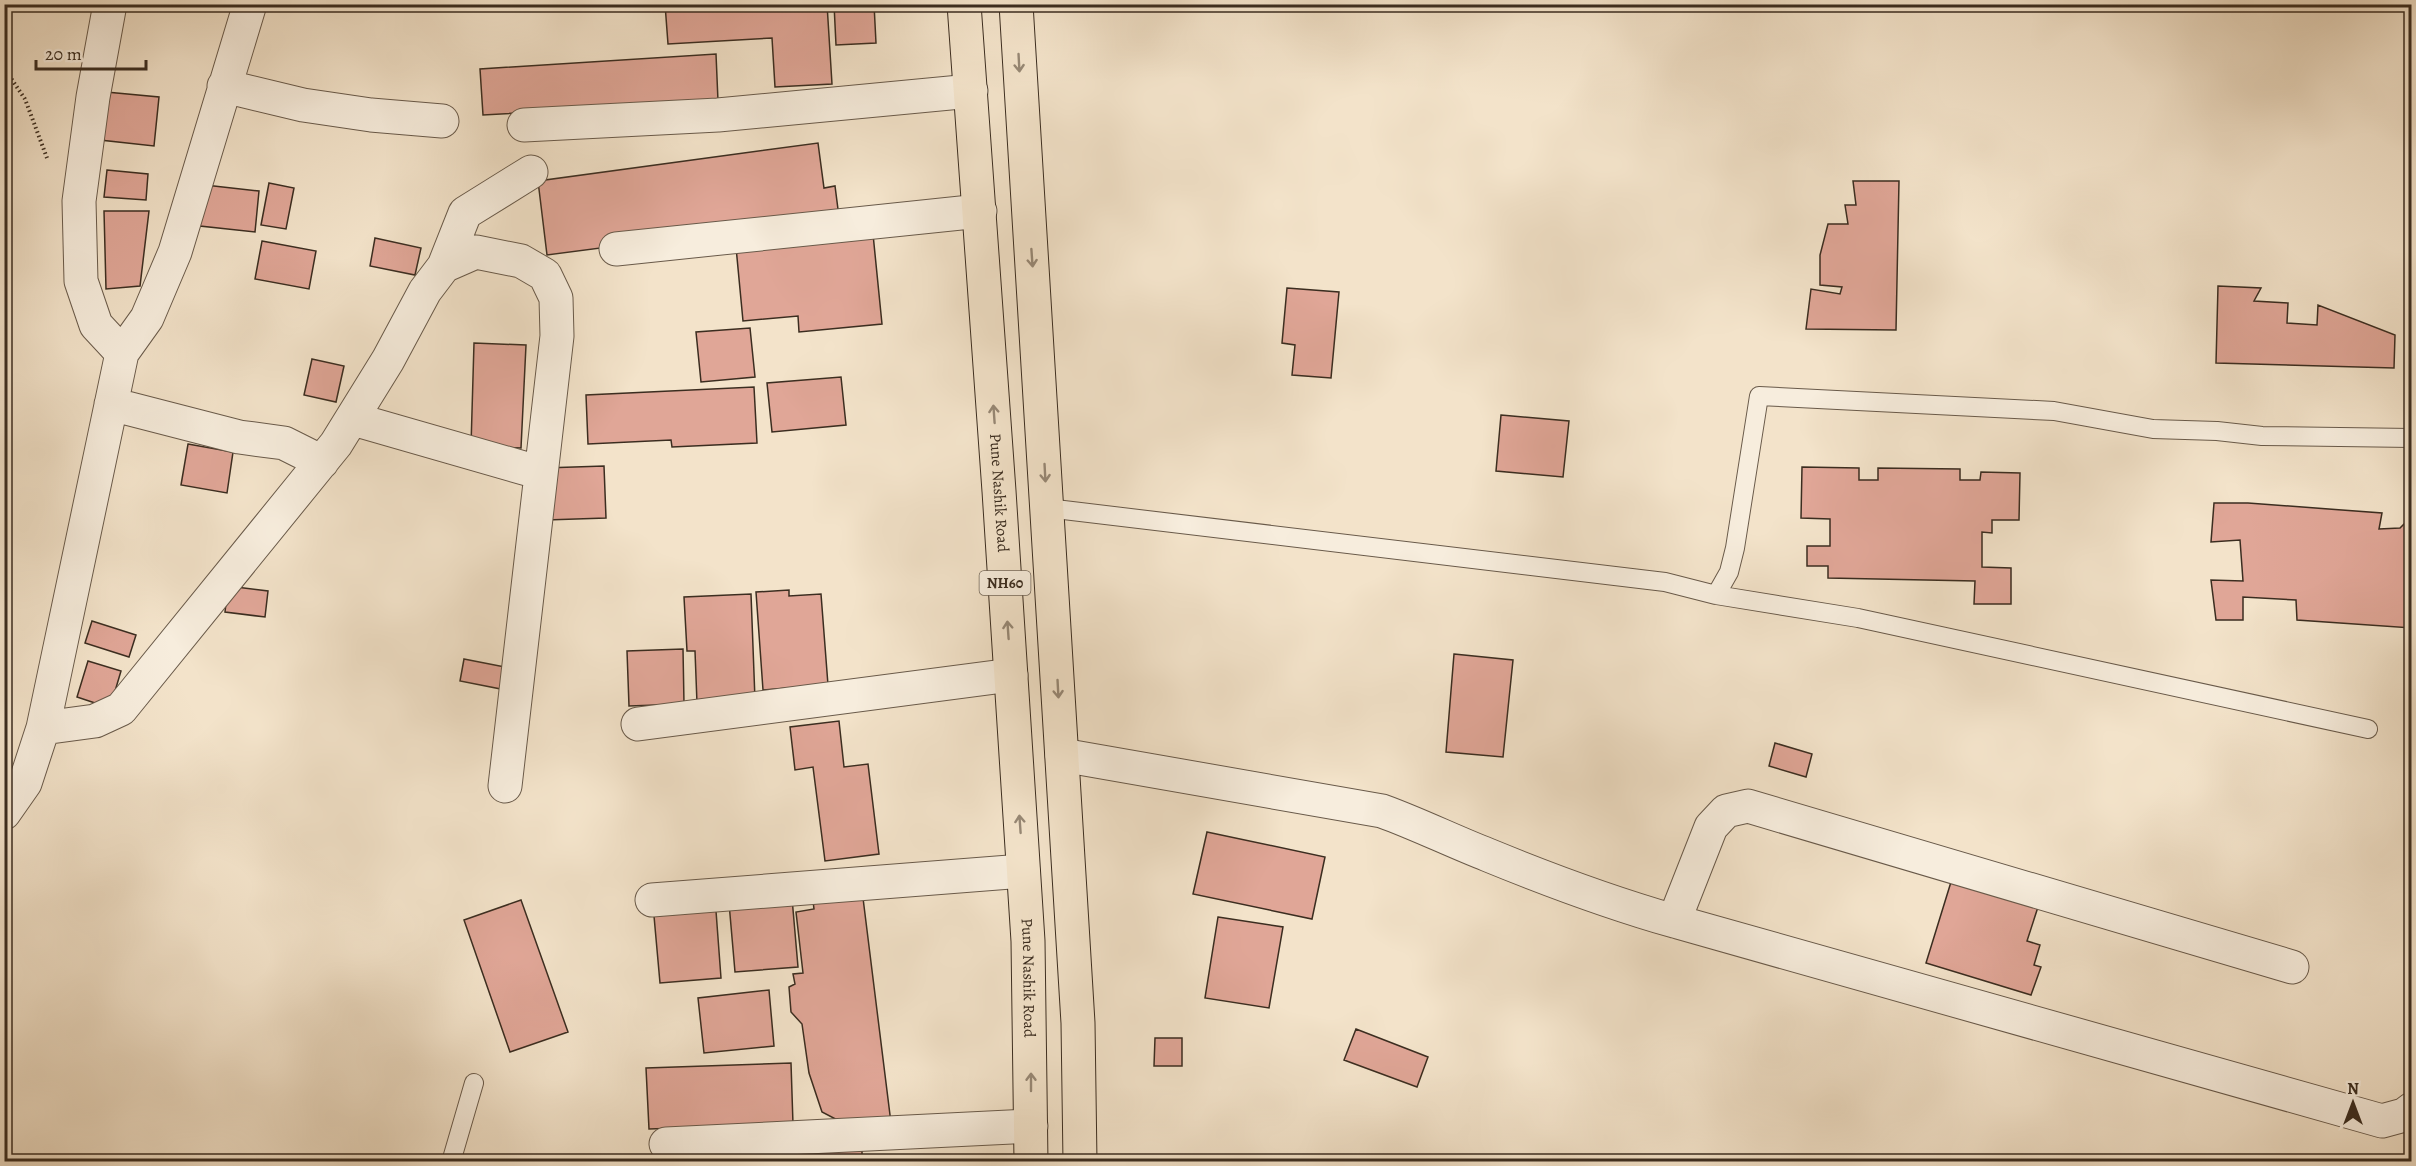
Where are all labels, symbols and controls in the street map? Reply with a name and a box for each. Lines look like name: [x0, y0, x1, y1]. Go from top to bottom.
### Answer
scale bar: [36, 33, 146, 71]
text: 20 m: [45, 42, 82, 66]
one-way arrow: [1014, 52, 1025, 72]
one-way arrow: [1026, 247, 1037, 267]
one-way arrow: [988, 405, 999, 425]
street label: Pune Nashik Road: [984, 432, 1014, 553]
one-way arrow: [1040, 463, 1051, 483]
road number: NH60: [980, 571, 1030, 595]
one-way arrow: [1002, 620, 1013, 640]
one-way arrow: [1053, 678, 1064, 698]
one-way arrow: [1014, 815, 1025, 835]
street label: Pune Nashik Road: [1016, 918, 1040, 1038]
one-way arrow: [1025, 1073, 1037, 1093]
north arrow: [2323, 1073, 2383, 1133]
text: N: [2347, 1078, 2359, 1100]

